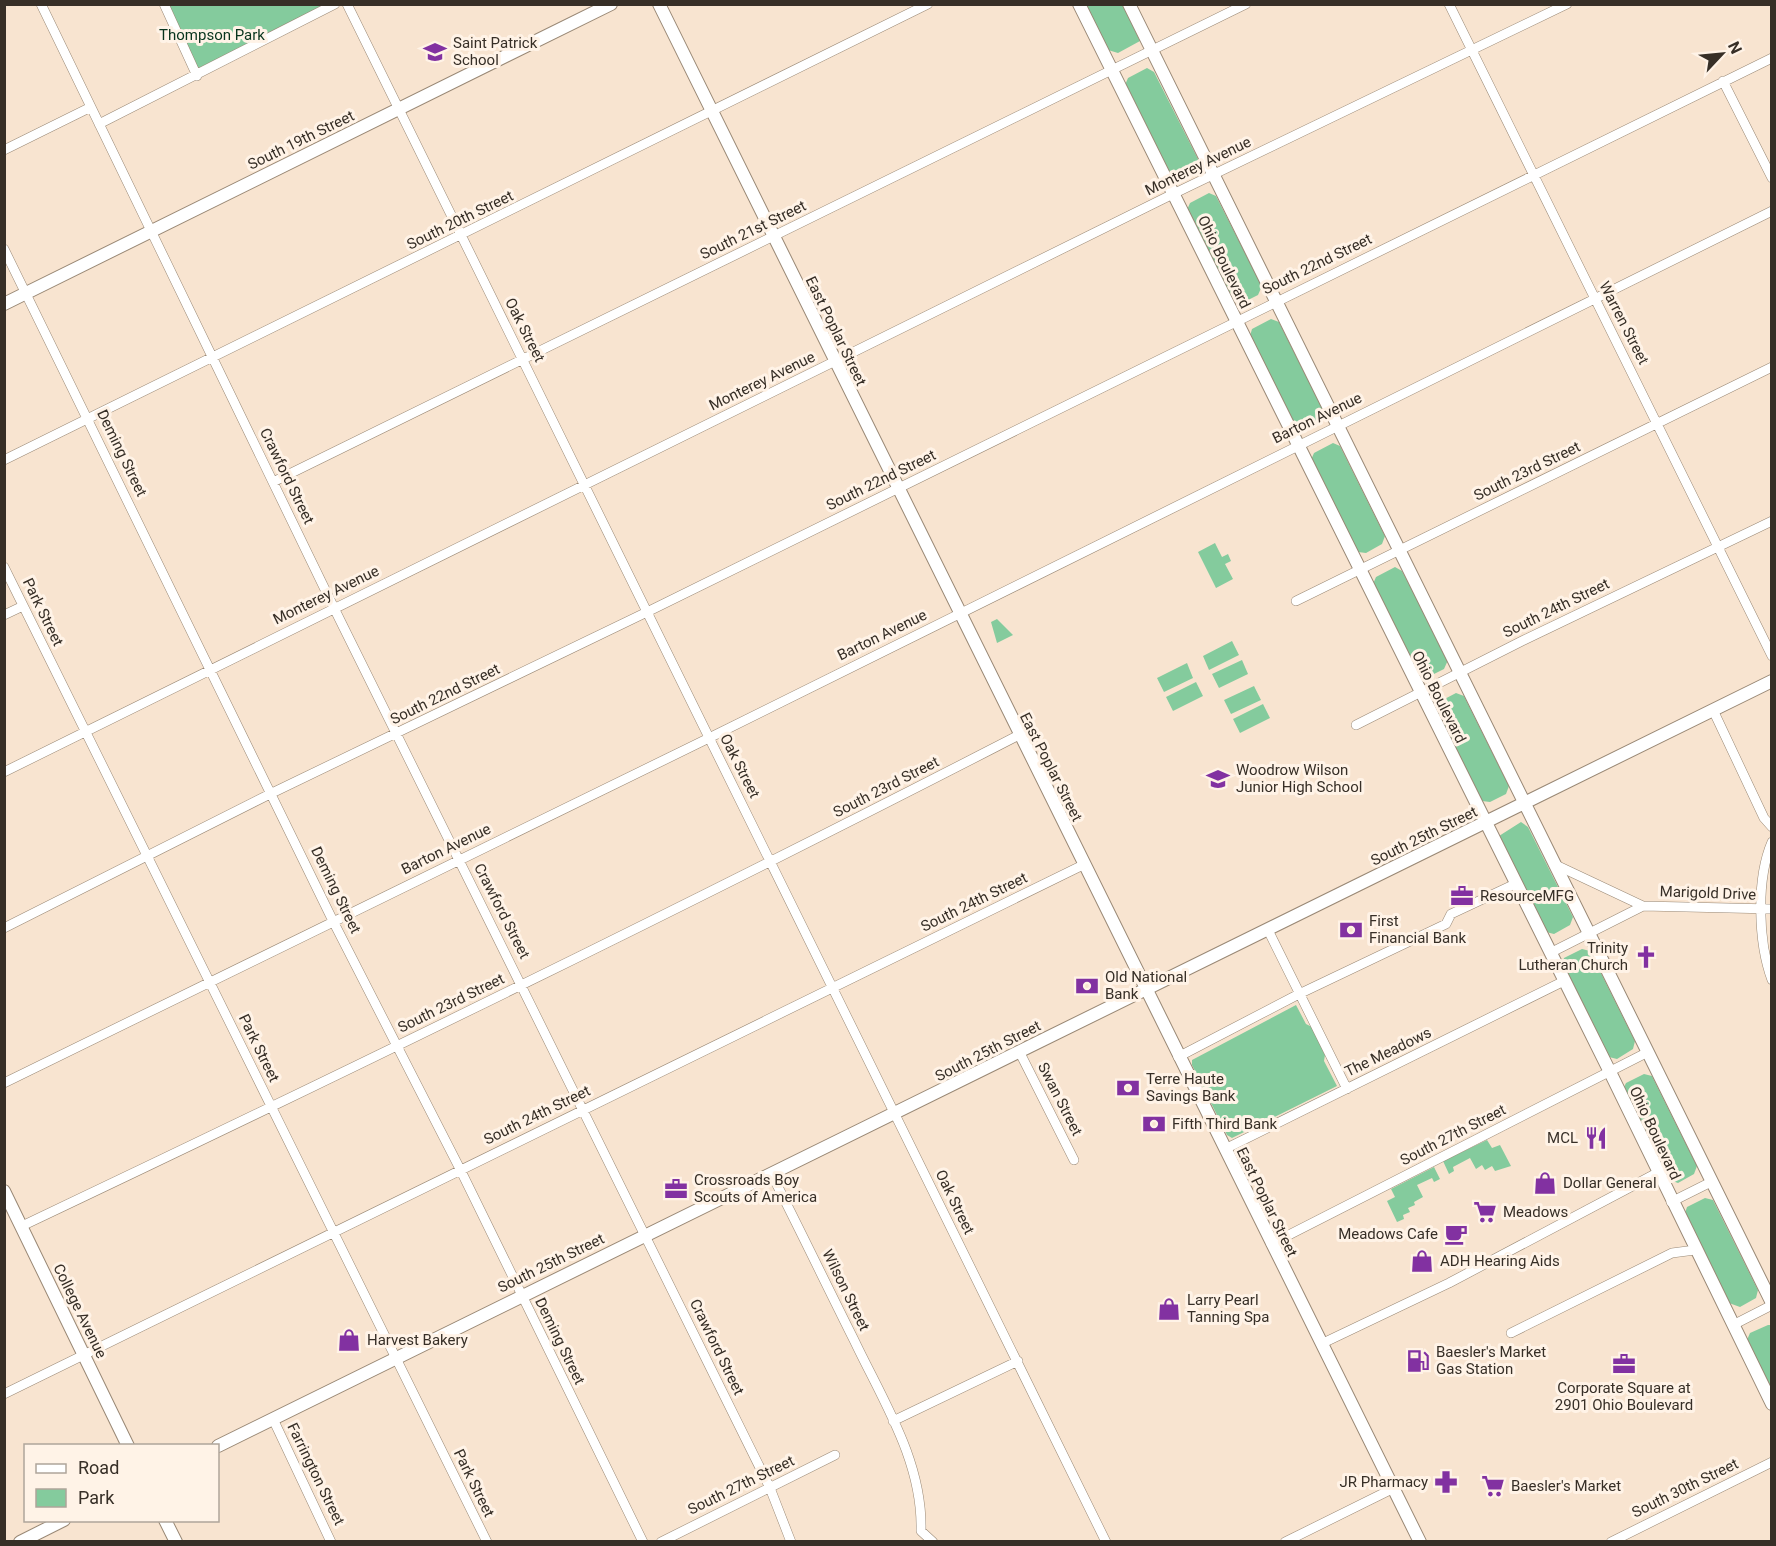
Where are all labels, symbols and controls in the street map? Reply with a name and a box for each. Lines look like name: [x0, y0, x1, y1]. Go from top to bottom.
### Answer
north arrow: [1692, 24, 1752, 84]
park label: Thompson Park: [159, 26, 265, 44]
place label: Saint Patrick School: [453, 34, 538, 69]
text: N: [1724, 38, 1746, 57]
school or university icon: Saint Patrick School: [422, 39, 448, 65]
street label: South 19th Street: [245, 106, 357, 174]
street label: Monterey Avenue: [1142, 133, 1254, 199]
street label: South 20th Street: [404, 186, 516, 254]
street label: South 21st Street: [697, 197, 809, 263]
street label: Ohio Boulevard: [1194, 213, 1254, 311]
street label: South 22nd Street: [1259, 230, 1375, 298]
street label: East Poplar Street: [802, 273, 870, 389]
street label: Warren Street: [1595, 278, 1653, 368]
street label: Oak Street: [501, 295, 549, 365]
street label: Monterey Avenue: [706, 348, 818, 414]
street label: Barton Avenue: [1269, 389, 1365, 447]
street label: Deming Street: [93, 407, 151, 500]
street label: Crawford Street: [256, 425, 318, 527]
street label: South 23rd Street: [1471, 437, 1583, 505]
street label: South 22nd Street: [823, 446, 939, 514]
street label: Monterey Avenue: [270, 562, 382, 628]
street label: South 24th Street: [1500, 574, 1612, 642]
street label: Park Street: [19, 575, 67, 649]
street label: Barton Avenue: [834, 606, 930, 664]
street label: Ohio Boulevard: [1408, 648, 1470, 746]
street label: South 22nd Street: [387, 660, 503, 728]
street label: East Poplar Street: [1016, 710, 1086, 824]
street label: Oak Street: [716, 731, 764, 801]
street label: South 23rd Street: [830, 753, 942, 821]
place label: Woodrow Wilson Junior High School: [1236, 761, 1362, 796]
school or university icon: Woodrow Wilson Junior High School: [1205, 766, 1231, 792]
street label: South 25th Street: [1368, 802, 1480, 870]
street label: Barton Avenue: [398, 820, 494, 878]
street label: Deming Street: [307, 844, 365, 937]
street label: Crawford Street: [470, 860, 534, 962]
street label: South 24th Street: [918, 868, 1030, 936]
street label: Marigold Drive: [1659, 882, 1757, 904]
office icon: ResourceMFG: [1449, 883, 1475, 909]
place label: ResourceMFG: [1480, 887, 1574, 905]
place label: First Financial Bank: [1369, 912, 1466, 947]
bank icon: First Financial Bank: [1338, 917, 1364, 943]
place label: Trinity Lutheran Church: [1519, 939, 1628, 974]
church icon: Trinity Lutheran Church: [1633, 944, 1659, 970]
place label: Old National Bank: [1105, 968, 1187, 1003]
street label: South 23rd Street: [395, 969, 507, 1037]
bank icon: Old National Bank: [1074, 973, 1100, 999]
street label: Park Street: [235, 1011, 283, 1085]
street label: South 25th Street: [932, 1017, 1044, 1085]
street label: The Meadows: [1342, 1023, 1434, 1081]
street label: Swan Street: [1034, 1059, 1086, 1139]
place label: Terre Haute Savings Bank: [1146, 1070, 1236, 1105]
bank icon: Terre Haute Savings Bank: [1115, 1075, 1141, 1101]
street label: South 24th Street: [481, 1081, 593, 1149]
street label: Ohio Boulevard: [1626, 1083, 1684, 1183]
street label: South 27th Street: [1397, 1101, 1509, 1169]
bank icon: Fifth Third Bank: [1141, 1111, 1167, 1137]
place label: Fifth Third Bank: [1172, 1115, 1278, 1133]
restaurant icon: MCL: [1583, 1125, 1609, 1151]
place label: MCL: [1547, 1129, 1578, 1147]
street label: East Poplar Street: [1233, 1144, 1301, 1260]
street label: Oak Street: [932, 1167, 978, 1237]
shop icon: Dollar General: [1532, 1170, 1558, 1196]
place label: Crossroads Boy Scouts of America: [694, 1171, 817, 1206]
place label: Dollar General: [1563, 1174, 1657, 1192]
office icon: Crossroads Boy Scouts of America: [663, 1176, 689, 1202]
supermarket icon: Meadows: [1472, 1199, 1498, 1225]
place label: Meadows: [1503, 1203, 1568, 1221]
cafe icon: Meadows Cafe: [1443, 1221, 1469, 1247]
place label: Meadows Cafe: [1338, 1225, 1438, 1243]
street label: South 25th Street: [495, 1229, 607, 1297]
street label: Wilson Street: [819, 1246, 874, 1334]
shop icon: ADH Hearing Aids: [1409, 1248, 1435, 1274]
place label: ADH Hearing Aids: [1440, 1252, 1560, 1270]
street label: College Avenue: [49, 1261, 111, 1361]
place label: Larry Pearl Tanning Spa: [1187, 1291, 1269, 1326]
street label: Deming Street: [531, 1295, 589, 1388]
street label: Crawford Street: [686, 1296, 748, 1398]
shop icon: Larry Pearl Tanning Spa: [1156, 1296, 1182, 1322]
shop icon: Harvest Bakery: [336, 1327, 362, 1353]
place label: Harvest Bakery: [367, 1331, 468, 1349]
place label: Baesler's Market Gas Station: [1436, 1343, 1546, 1378]
fuel station icon: Baesler's Market Gas Station: [1405, 1348, 1431, 1374]
office icon: Corporate Square at 2901 Ohio Boulevard: [1611, 1351, 1637, 1377]
place label: Corporate Square at 2901 Ohio Boulevard: [1555, 1379, 1693, 1414]
street label: Farrington Street: [283, 1420, 349, 1528]
legend: [24, 1444, 219, 1522]
street label: Park Street: [450, 1446, 498, 1520]
street label: South 27th Street: [685, 1451, 797, 1519]
street label: South 30th Street: [1629, 1454, 1741, 1522]
text: Road: [78, 1457, 119, 1478]
pharmacy icon: JR Pharmacy: [1433, 1469, 1459, 1495]
place label: JR Pharmacy: [1340, 1473, 1428, 1491]
supermarket icon: Baesler's Market: [1480, 1473, 1506, 1499]
place label: Baesler's Market: [1511, 1477, 1621, 1495]
text: Park: [78, 1487, 115, 1508]

